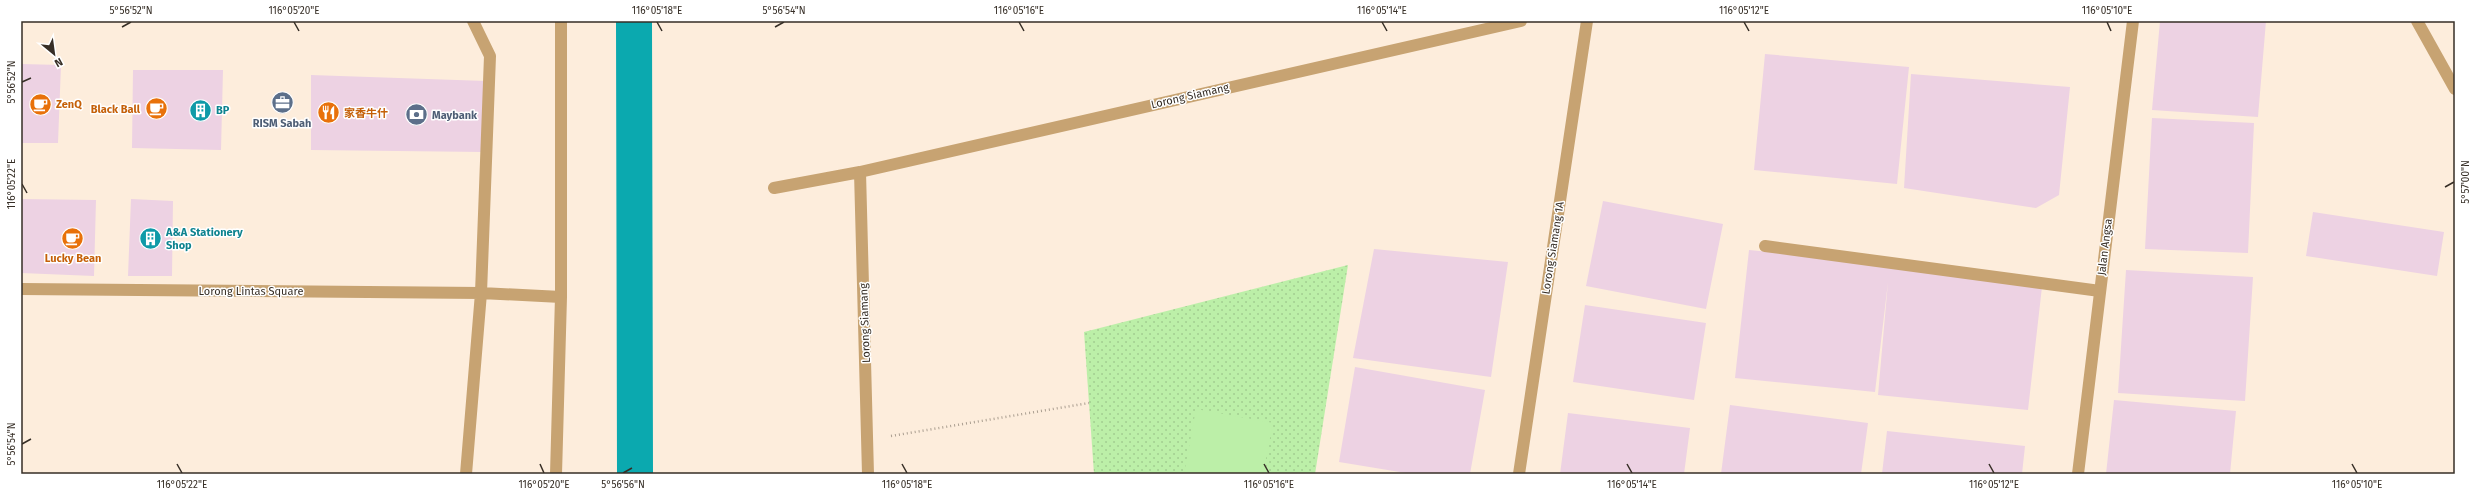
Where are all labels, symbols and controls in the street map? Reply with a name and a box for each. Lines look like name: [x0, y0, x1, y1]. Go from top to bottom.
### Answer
text: 5°56'52"N: [109, 5, 153, 17]
text: 116°05'20"E: [268, 5, 320, 17]
text: 116°05'18"E: [632, 5, 682, 17]
text: 5°56'54"N: [762, 5, 806, 17]
text: 116°05'16"E: [994, 5, 1044, 17]
text: 116°05'14"E: [1357, 5, 1407, 17]
text: 116°05'12"E: [1719, 5, 1769, 17]
text: 116°05'10"E: [2082, 5, 2132, 17]
north arrow: [34, 34, 74, 74]
text: N: [52, 55, 65, 70]
text: 5°56'52"N: [6, 60, 18, 104]
street label: Lorong Siamang: [1150, 81, 1231, 111]
office icon: RISM Sabah: [269, 90, 295, 116]
cafe icon: ZenQ: [27, 91, 53, 117]
cafe icon: Black Ball: [143, 96, 169, 122]
building icon: BP: [188, 97, 214, 123]
place label: ZenQ: [56, 98, 82, 111]
restaurant icon: 家香牛什: [316, 100, 342, 126]
bank icon: Maybank: [403, 102, 429, 128]
place label: Black Ball: [91, 103, 141, 116]
place label: BP: [216, 104, 230, 117]
place label: 家香牛什: [344, 107, 388, 120]
place label: Maybank: [432, 109, 478, 122]
place label: RISM Sabah: [253, 117, 311, 130]
text: 116°05'22"E: [6, 159, 18, 209]
text: 5°57'00"N: [2460, 160, 2472, 204]
street label: Lorong Siamang 1A: [1539, 200, 1567, 295]
street label: Jalan Angsa: [2095, 218, 2115, 276]
cafe icon: Lucky Bean: [60, 225, 86, 251]
building icon: A&A Stationery Shop: [138, 225, 164, 251]
place label: A&A Stationery Shop: [165, 226, 243, 252]
place label: Lucky Bean: [45, 252, 101, 265]
street label: Lorong Siamang: [857, 283, 873, 363]
street label: Lorong Lintas Square: [199, 285, 303, 298]
text: 5°56'54"N: [6, 422, 18, 466]
text: 116°05'22"E: [157, 479, 207, 491]
text: 116°05'20"E: [518, 479, 570, 491]
text: 5°56'56"N: [601, 479, 645, 491]
text: 116°05'18"E: [882, 479, 932, 491]
text: 116°05'16"E: [1244, 479, 1294, 491]
text: 116°05'14"E: [1607, 479, 1657, 491]
text: 116°05'12"E: [1969, 479, 2019, 491]
text: 116°05'10"E: [2332, 479, 2382, 491]

